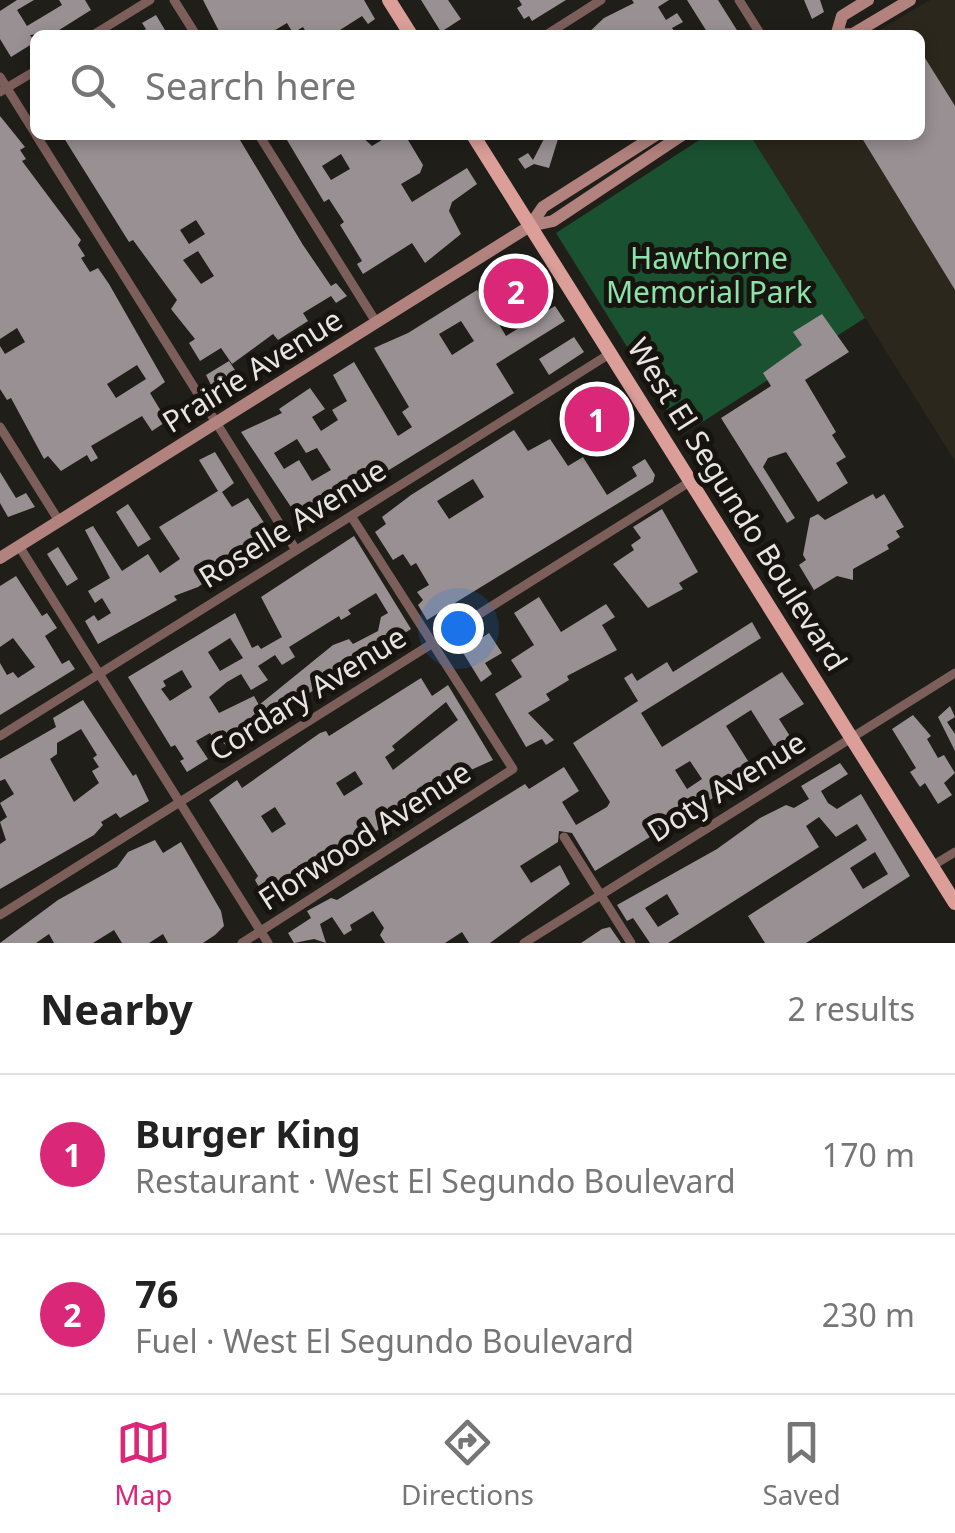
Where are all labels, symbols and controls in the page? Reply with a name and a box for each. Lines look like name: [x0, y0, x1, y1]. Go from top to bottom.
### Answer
search box: [30, 30, 925, 140]
icon: search: [65, 58, 120, 113]
text: Search here: [145, 59, 356, 111]
park label: Hawthorne Memorial Park: [606, 237, 812, 312]
pin: 2: [484, 254, 548, 328]
street label: Prairie Avenue: [154, 298, 350, 442]
street label: West El Segundo Boulevard: [619, 330, 857, 678]
pin: 1: [564, 382, 630, 456]
street label: Roselle Avenue: [191, 449, 393, 597]
your location: [433, 603, 484, 654]
street label: Cordary Avenue: [201, 616, 413, 770]
street label: Doty Avenue: [639, 721, 813, 851]
street label: Florwood Avenue: [250, 751, 478, 919]
text: Nearby: [40, 980, 193, 1037]
text: 2 results: [788, 987, 915, 1030]
text: Burger King: [135, 1107, 360, 1159]
text: 1: [63, 1133, 82, 1176]
text: 170 m: [822, 1133, 915, 1176]
text: Restaurant · West El Segundo Boulevard: [135, 1159, 736, 1202]
text: 76: [135, 1267, 178, 1319]
text: 2: [63, 1293, 82, 1336]
text: 230 m: [822, 1293, 915, 1336]
text: Fuel · West El Segundo Boulevard: [135, 1319, 634, 1362]
tab: Map: [114, 1415, 173, 1513]
tab: Directions: [401, 1415, 534, 1513]
tab: Saved: [762, 1415, 841, 1513]

